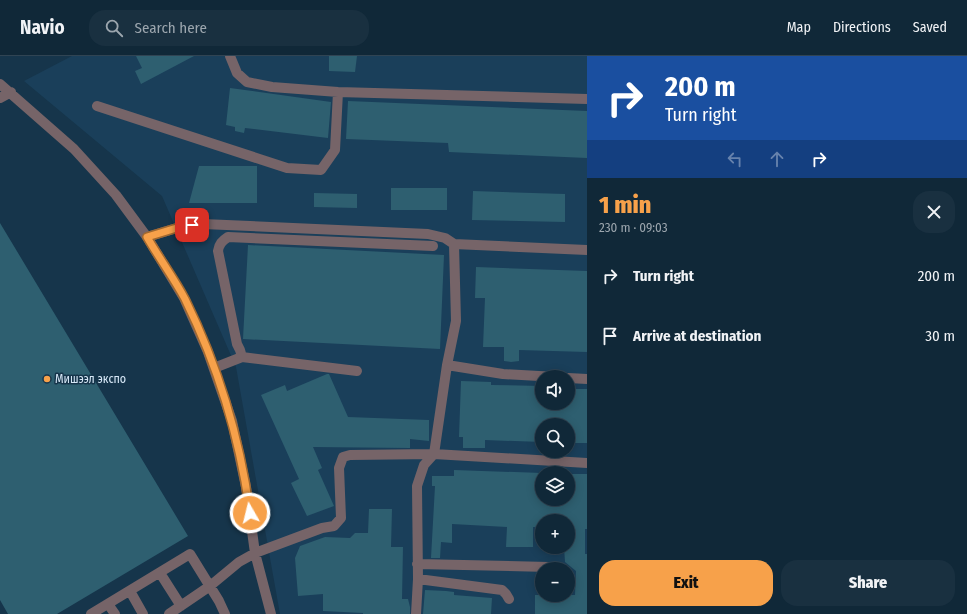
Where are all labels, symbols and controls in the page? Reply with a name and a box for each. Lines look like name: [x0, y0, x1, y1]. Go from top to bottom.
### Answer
search box: [89, 10, 369, 46]
text: Navio: [20, 16, 65, 39]
icon: search: [103, 17, 125, 39]
text: Search here: [135, 19, 207, 37]
text: Map: [787, 19, 811, 36]
text: Directions: [833, 19, 891, 36]
text: Saved: [913, 19, 947, 36]
text: 200 m: [665, 70, 736, 103]
icon: right: [599, 72, 651, 124]
text: Turn right: [665, 104, 737, 126]
icon: left: [724, 148, 746, 170]
icon: ahead: [766, 148, 788, 170]
icon: right: [808, 148, 830, 170]
text: 1 min: [599, 191, 651, 219]
button: close: [913, 191, 955, 233]
pin: [175, 208, 209, 242]
icon: arrive: [181, 214, 203, 236]
text: 230 m · 09:03: [599, 220, 668, 235]
icon: right: [599, 265, 621, 287]
text: Turn right: [633, 267, 694, 285]
text: 200 m: [918, 267, 955, 285]
icon: arrive: [599, 325, 621, 347]
text: Arrive at destination: [633, 327, 761, 345]
text: 30 m: [925, 327, 955, 345]
map controls: [535, 370, 575, 602]
button: sound: [535, 370, 575, 410]
place label: Мишээл экспо: [55, 372, 126, 386]
marker: Мишээл экспо: [42, 374, 52, 384]
button: search: [535, 418, 575, 458]
button: layers: [535, 466, 575, 506]
position arrow: [229, 492, 271, 534]
button: +: [535, 514, 575, 554]
button: Exit: [599, 560, 773, 606]
button: Share: [781, 560, 955, 606]
button: −: [535, 562, 575, 602]

